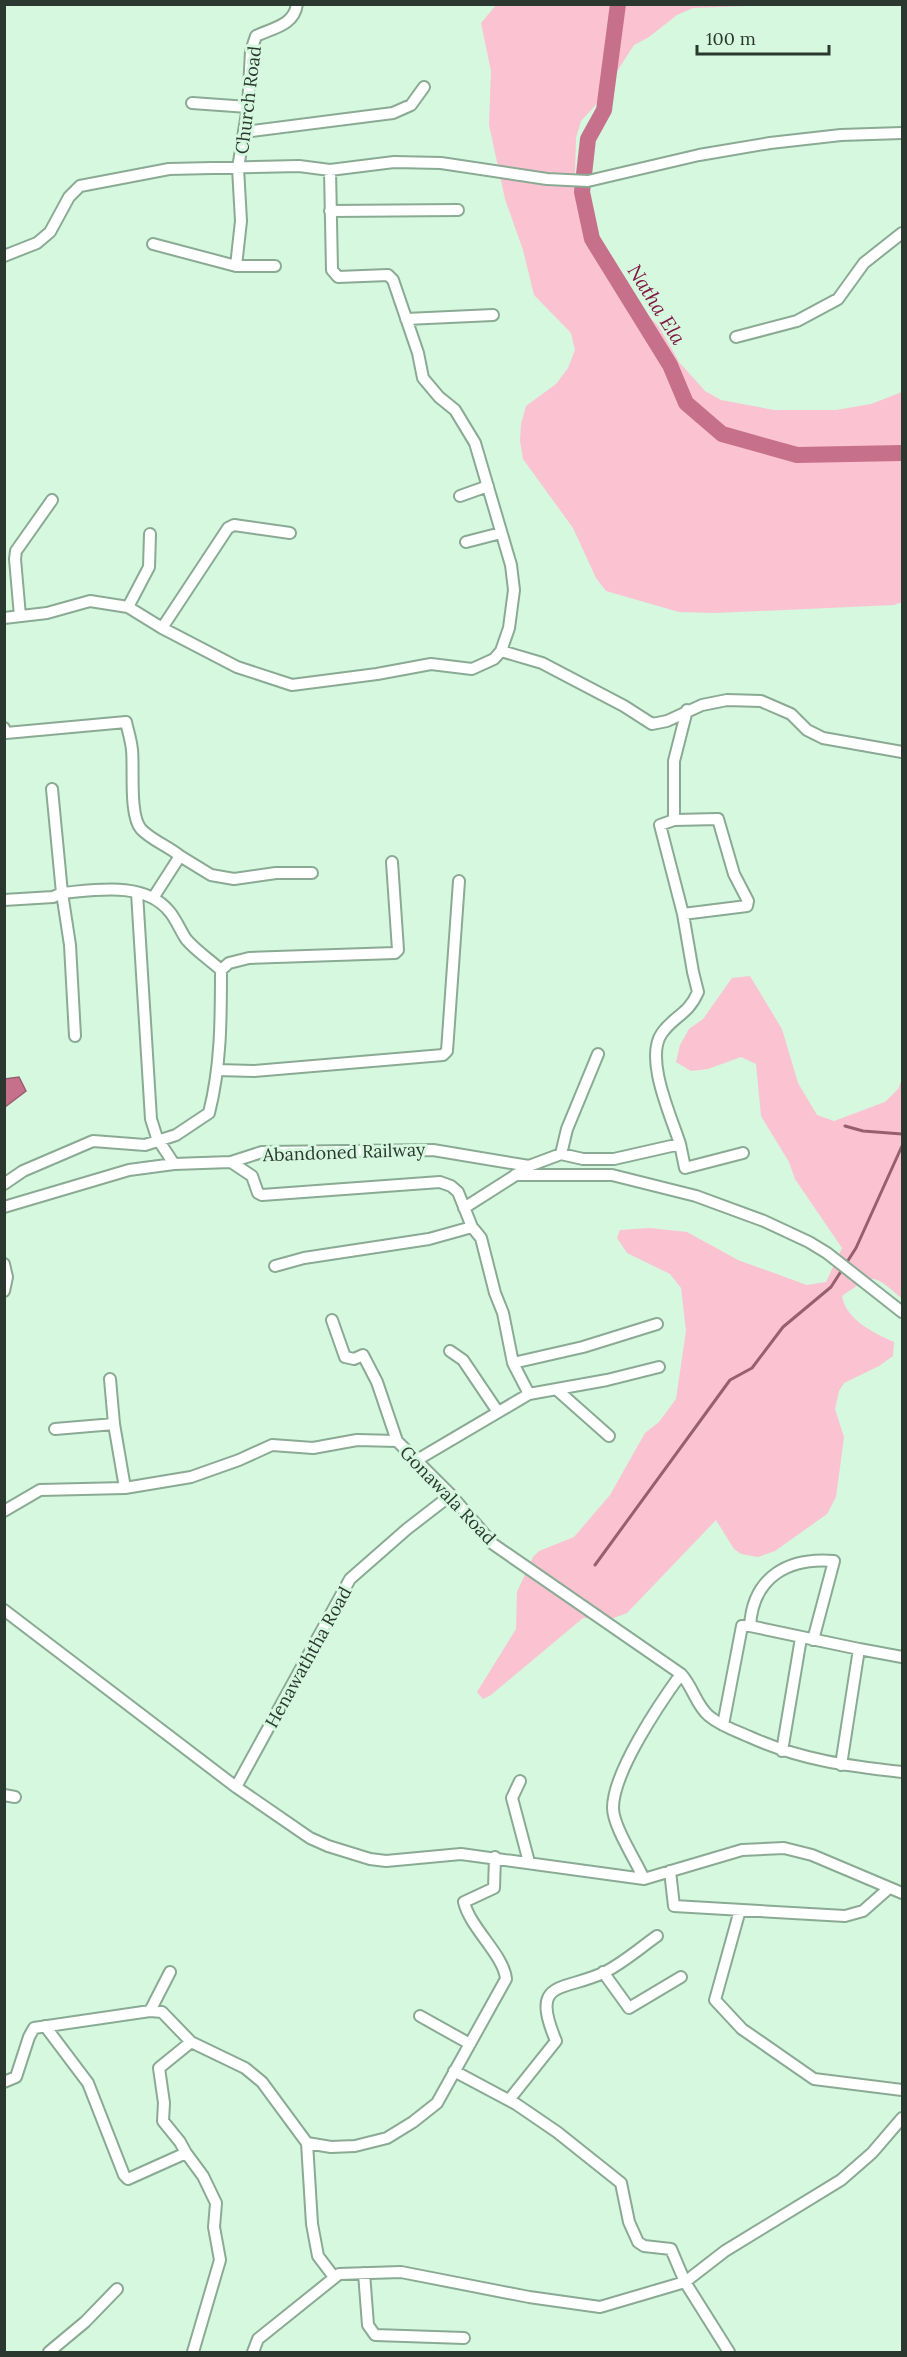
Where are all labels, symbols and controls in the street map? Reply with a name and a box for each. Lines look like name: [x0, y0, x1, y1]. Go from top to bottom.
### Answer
scale bar: [697, 18, 829, 56]
text: 100 m: [706, 27, 756, 50]
street label: Church Road: [230, 44, 266, 155]
water label: Natha Ela: [623, 259, 691, 349]
street label: Abandoned Railway: [261, 1138, 426, 1166]
street label: Gonawala Road: [395, 1441, 501, 1549]
street label: Henawaththa Road: [260, 1582, 356, 1732]

